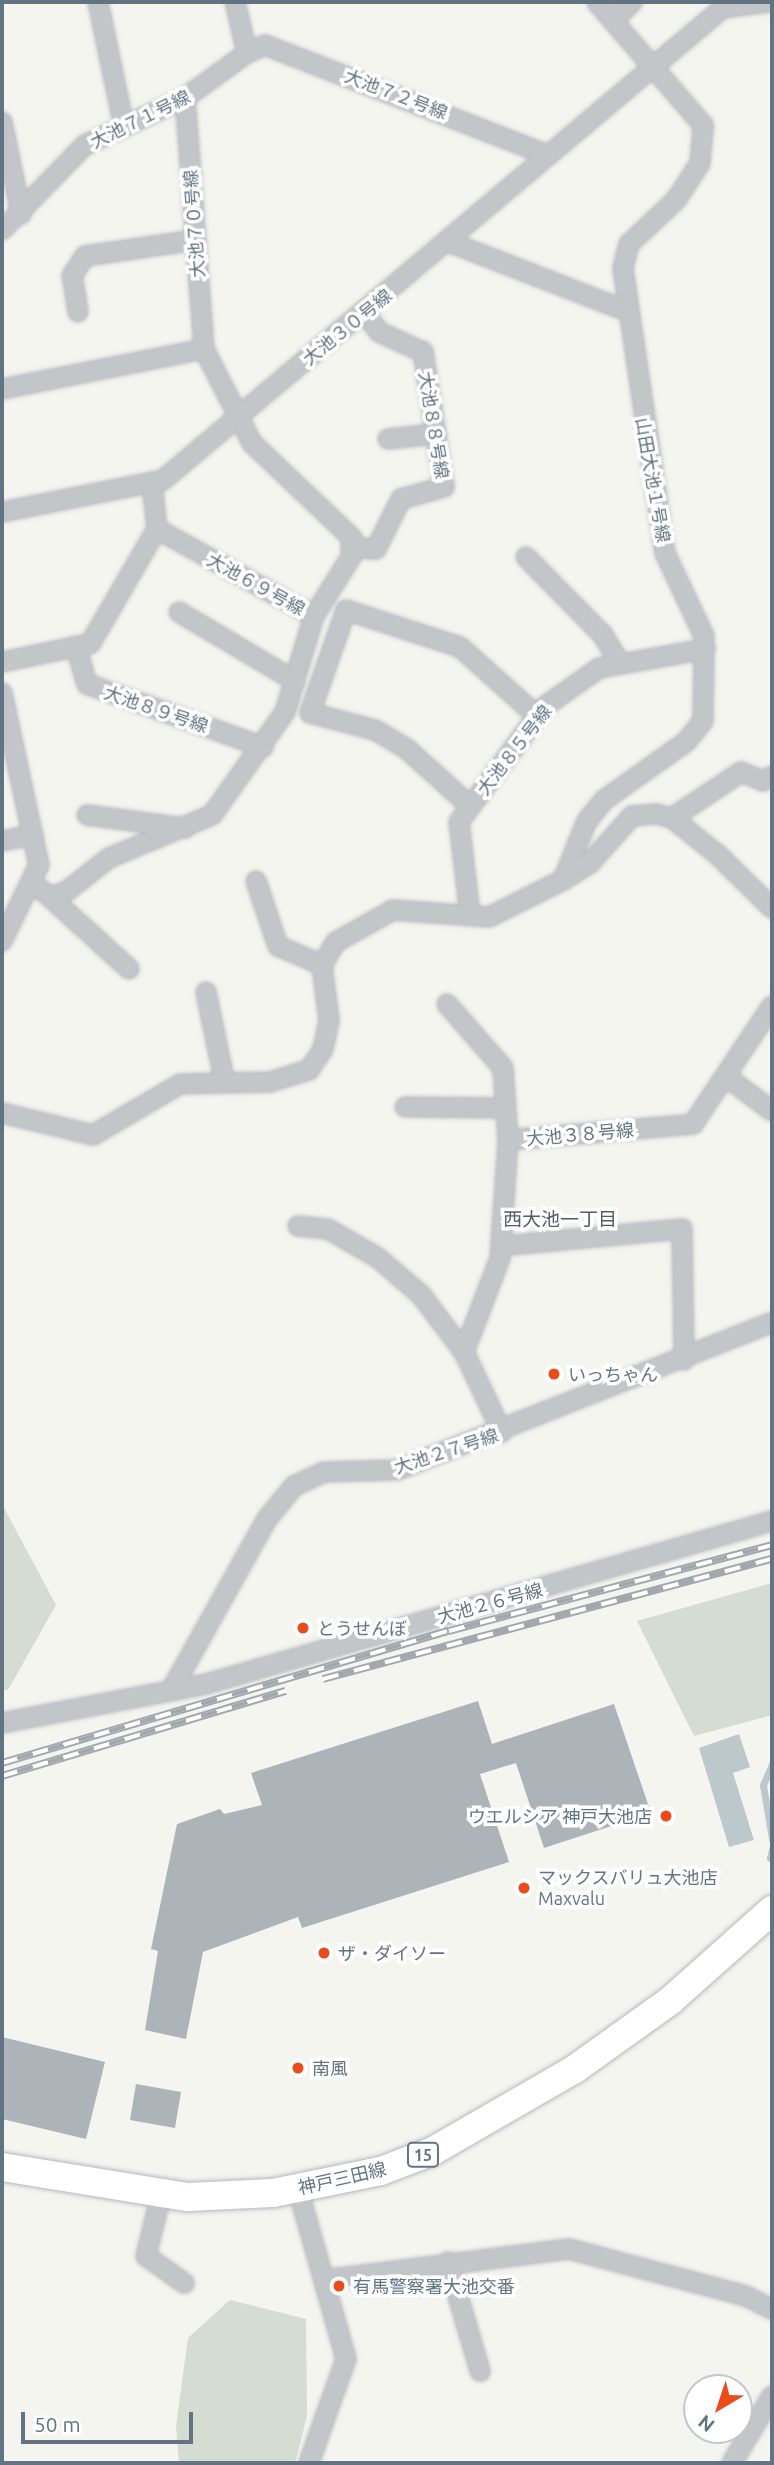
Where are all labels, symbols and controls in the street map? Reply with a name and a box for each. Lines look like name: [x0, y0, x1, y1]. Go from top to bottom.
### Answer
street label: 大池７２号線: [342, 65, 450, 123]
street label: 大池７１号線: [87, 86, 193, 152]
street label: 大池７０号線: [179, 169, 209, 279]
street label: 大池３０号線: [298, 285, 396, 369]
street label: 大池８８号線: [415, 370, 453, 480]
street label: 山田大池１号線: [631, 416, 675, 544]
street label: 大池６９号線: [204, 548, 308, 620]
street label: 大池８９号線: [101, 681, 211, 737]
street label: 大池８５号線: [472, 701, 556, 799]
street label: 大池３８号線: [525, 1119, 635, 1149]
district label: 西大池一丁目: [503, 1209, 617, 1231]
place label: いっちゃん: [568, 1363, 658, 1385]
marker: いっちゃん: [546, 1366, 562, 1382]
street label: 大池２７号線: [391, 1424, 501, 1478]
street label: 大池２６号線: [435, 1579, 545, 1627]
place label: とうせんぼ: [317, 1617, 407, 1639]
marker: とうせんぼ: [295, 1620, 311, 1636]
place label: ウエルシア 神戸大池店: [468, 1805, 652, 1827]
marker: ウエルシア 神戸大池店: [658, 1808, 674, 1824]
place label: マックスバリュ大池店 Maxvalu: [538, 1867, 718, 1910]
marker: マックスバリュ大池店 Maxvalu: [516, 1880, 532, 1896]
place label: ザ・ダイソー: [338, 1942, 446, 1964]
marker: ザ・ダイソー: [316, 1945, 332, 1961]
place label: 南風: [312, 2057, 348, 2079]
marker: 南風: [290, 2060, 306, 2076]
road number: 15: [406, 2142, 440, 2168]
street label: 神戸三田線: [296, 2157, 388, 2199]
place label: 有馬警察署大池交番: [353, 2275, 515, 2297]
marker: 有馬警察署大池交番: [331, 2278, 347, 2294]
north arrow: [683, 2374, 753, 2444]
scale bar: [24, 2398, 196, 2442]
text: N: [694, 2411, 718, 2437]
text: 50 m: [34, 2412, 81, 2436]

